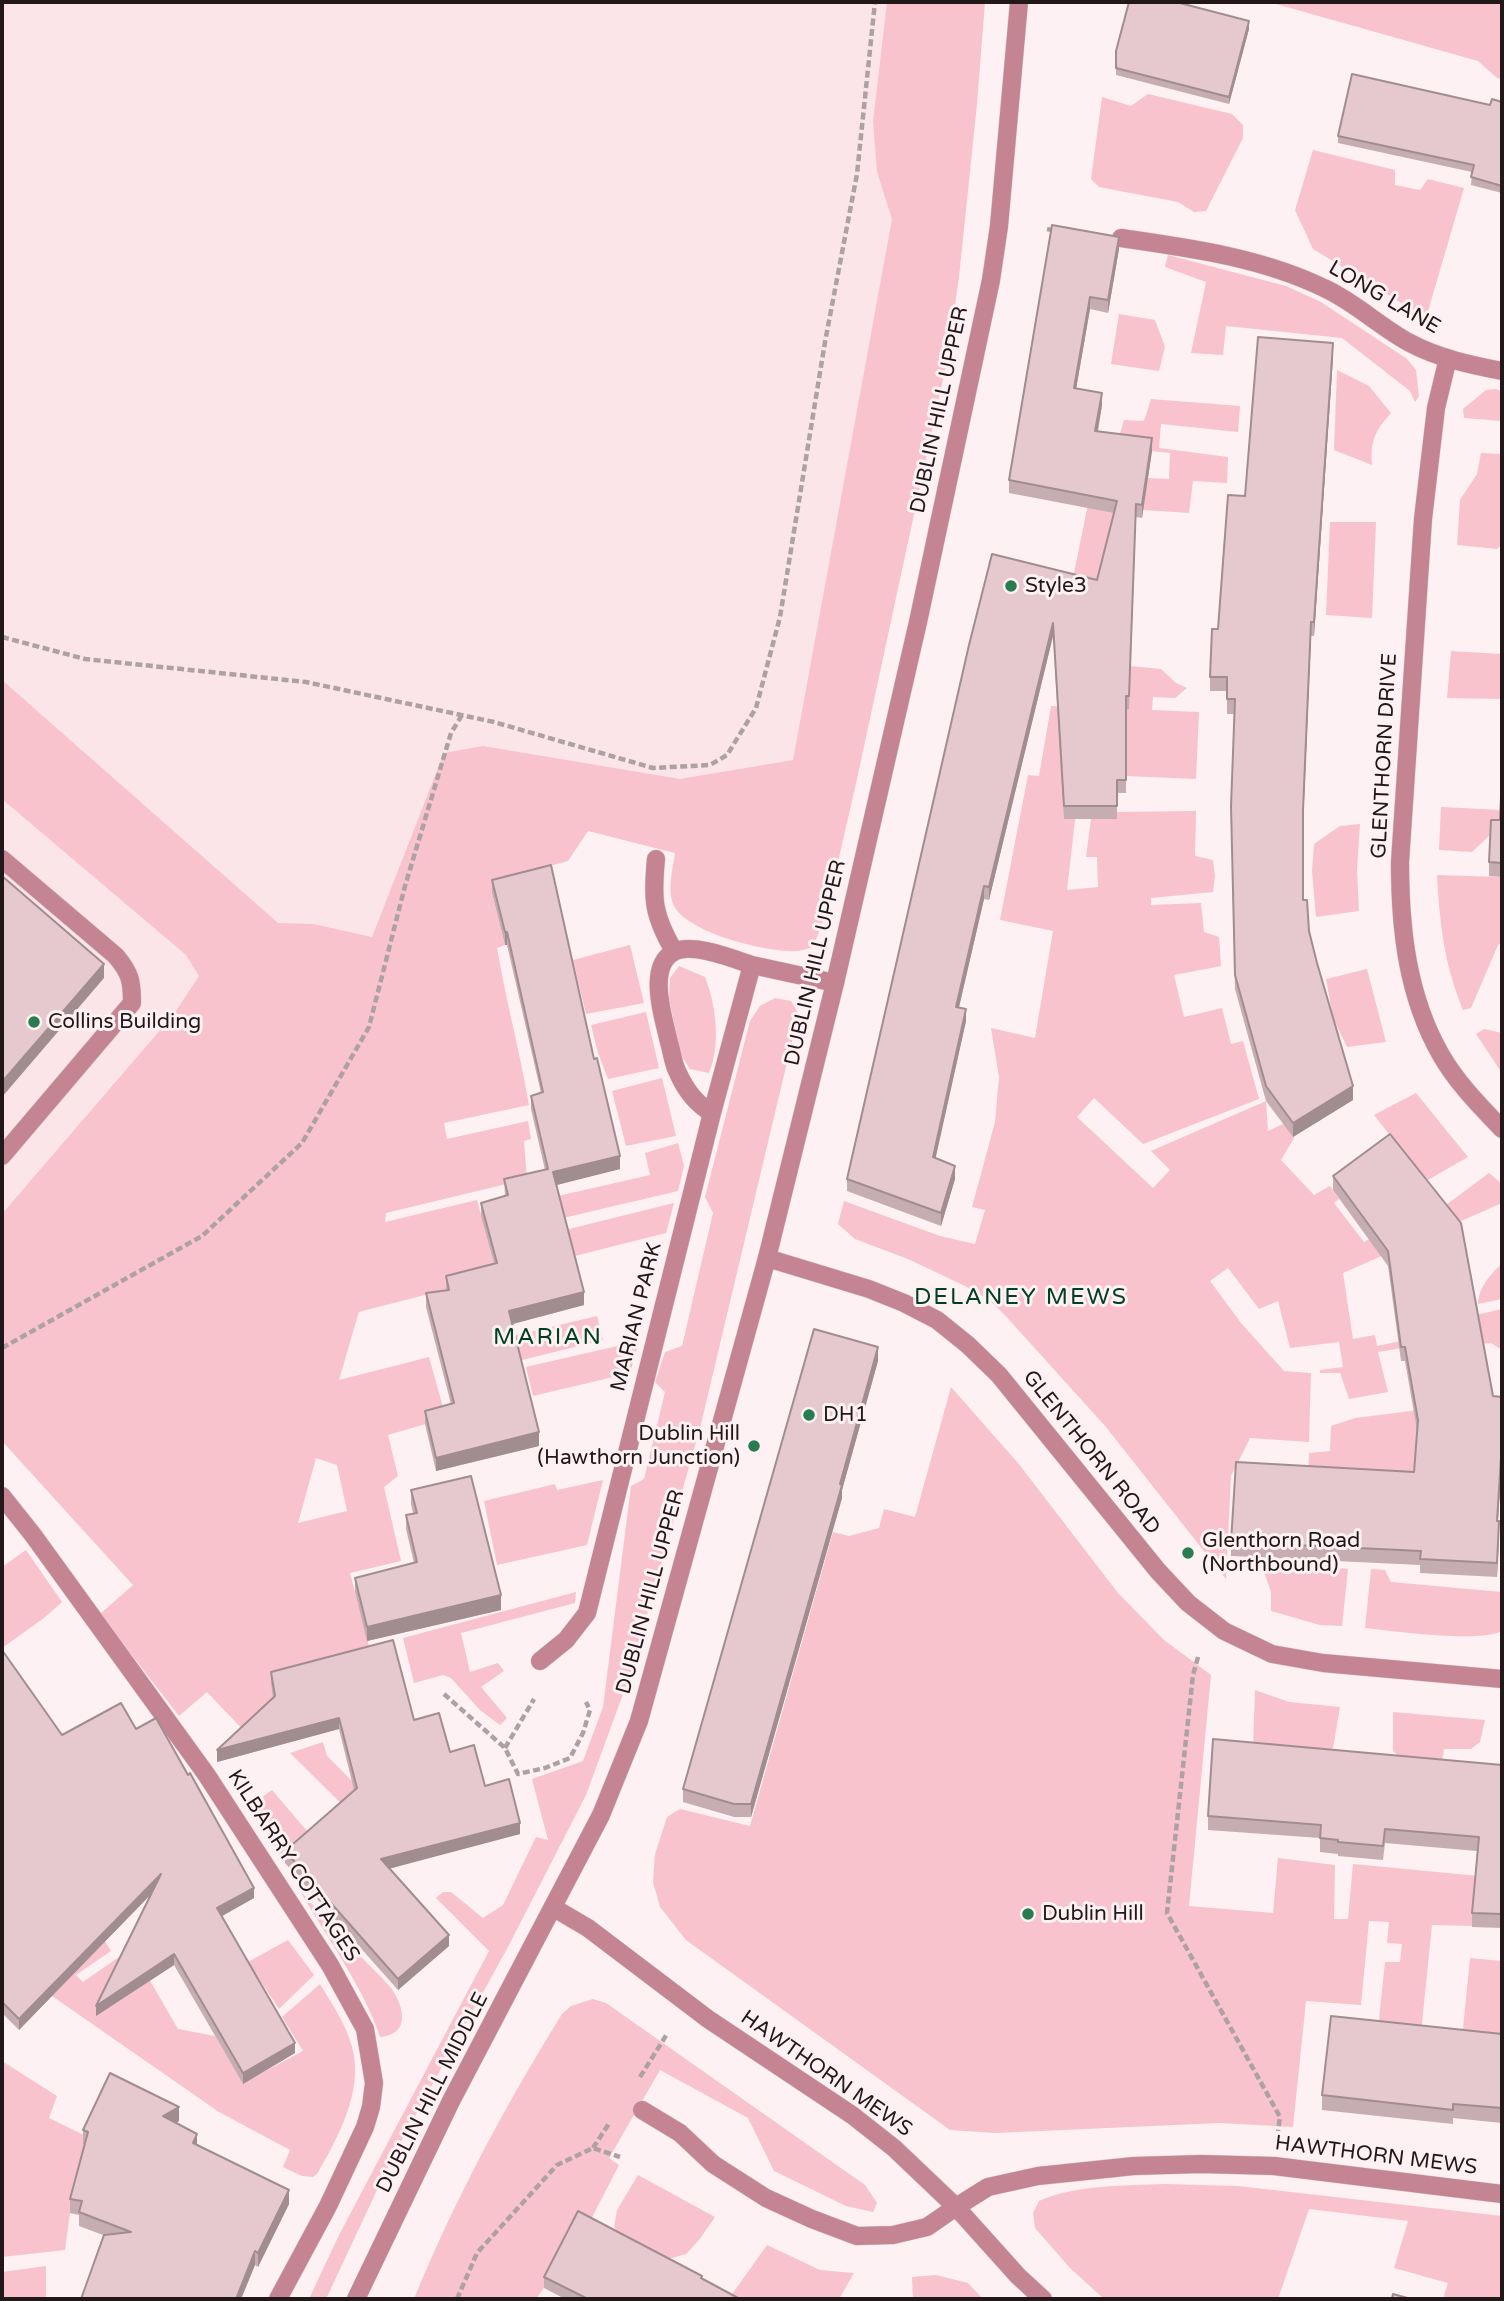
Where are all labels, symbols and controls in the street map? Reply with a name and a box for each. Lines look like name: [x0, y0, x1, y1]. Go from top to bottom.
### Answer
street label: LONG LANE: [1324, 256, 1444, 340]
street label: DUBLIN HILL UPPER: [906, 304, 974, 516]
place label: Style3: [1025, 573, 1087, 599]
marker: Style3: [1003, 578, 1019, 594]
street label: GLENTHORN DRIVE: [1367, 653, 1403, 859]
street label: DUBLIN HILL UPPER: [780, 858, 852, 1068]
place label: Collins Building: [48, 1009, 201, 1035]
marker: Collins Building: [26, 1014, 42, 1030]
street label: MARIAN PARK: [606, 1240, 668, 1394]
district label: DELANEY MEWS: [915, 1284, 1127, 1312]
district label: MARIAN: [494, 1324, 602, 1352]
street label: GLENTHORN ROAD: [1017, 1366, 1165, 1540]
place label: DH1: [823, 1402, 868, 1428]
marker: DH1: [801, 1407, 817, 1423]
place label: Dublin Hill (Hawthorn Junction): [537, 1421, 740, 1471]
marker: Dublin Hill (Hawthorn Junction): [746, 1438, 762, 1454]
street label: DUBLIN HILL UPPER: [612, 1487, 690, 1697]
place label: Glenthorn Road (Northbound): [1202, 1528, 1360, 1578]
marker: Glenthorn Road (Northbound): [1180, 1545, 1196, 1561]
street label: KILBARRY COTTAGES: [222, 1765, 364, 1967]
place label: Dublin Hill: [1042, 1901, 1144, 1927]
marker: Dublin Hill: [1020, 1906, 1036, 1922]
street label: DUBLIN HILL MIDDLE: [372, 1989, 494, 2197]
street label: HAWTHORN MEWS: [735, 2005, 917, 2143]
street label: HAWTHORN MEWS: [1273, 2131, 1479, 2181]

